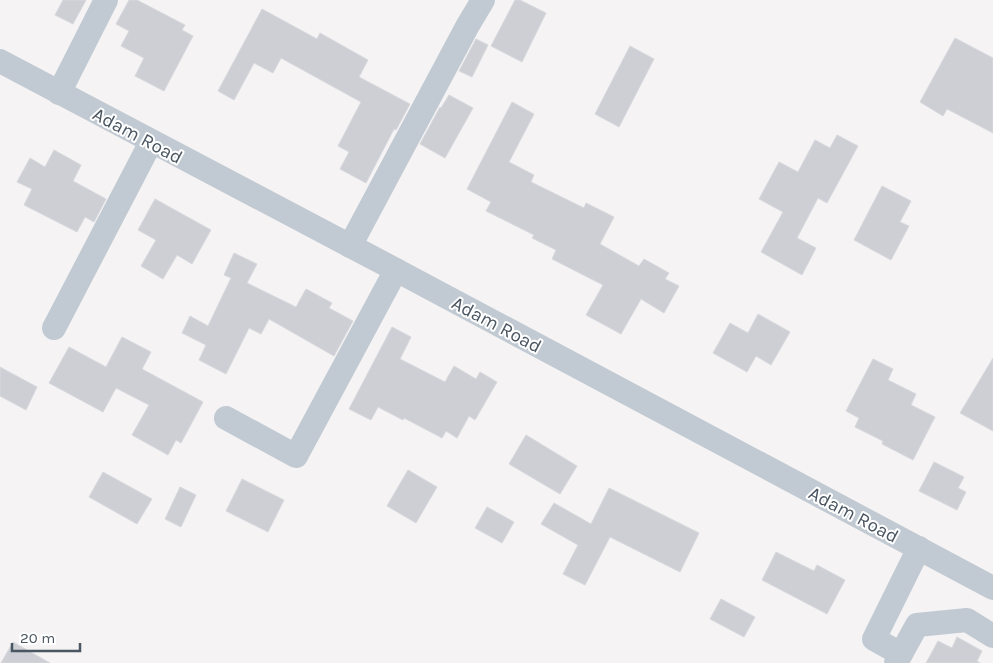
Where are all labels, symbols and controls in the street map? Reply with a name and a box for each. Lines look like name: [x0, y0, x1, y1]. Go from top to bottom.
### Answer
street label: Adam Road: [89, 103, 186, 169]
street label: Adam Road: [448, 292, 545, 358]
street label: Adam Road: [805, 482, 902, 548]
scale bar: [12, 620, 80, 652]
text: 20 m: [20, 629, 55, 647]

